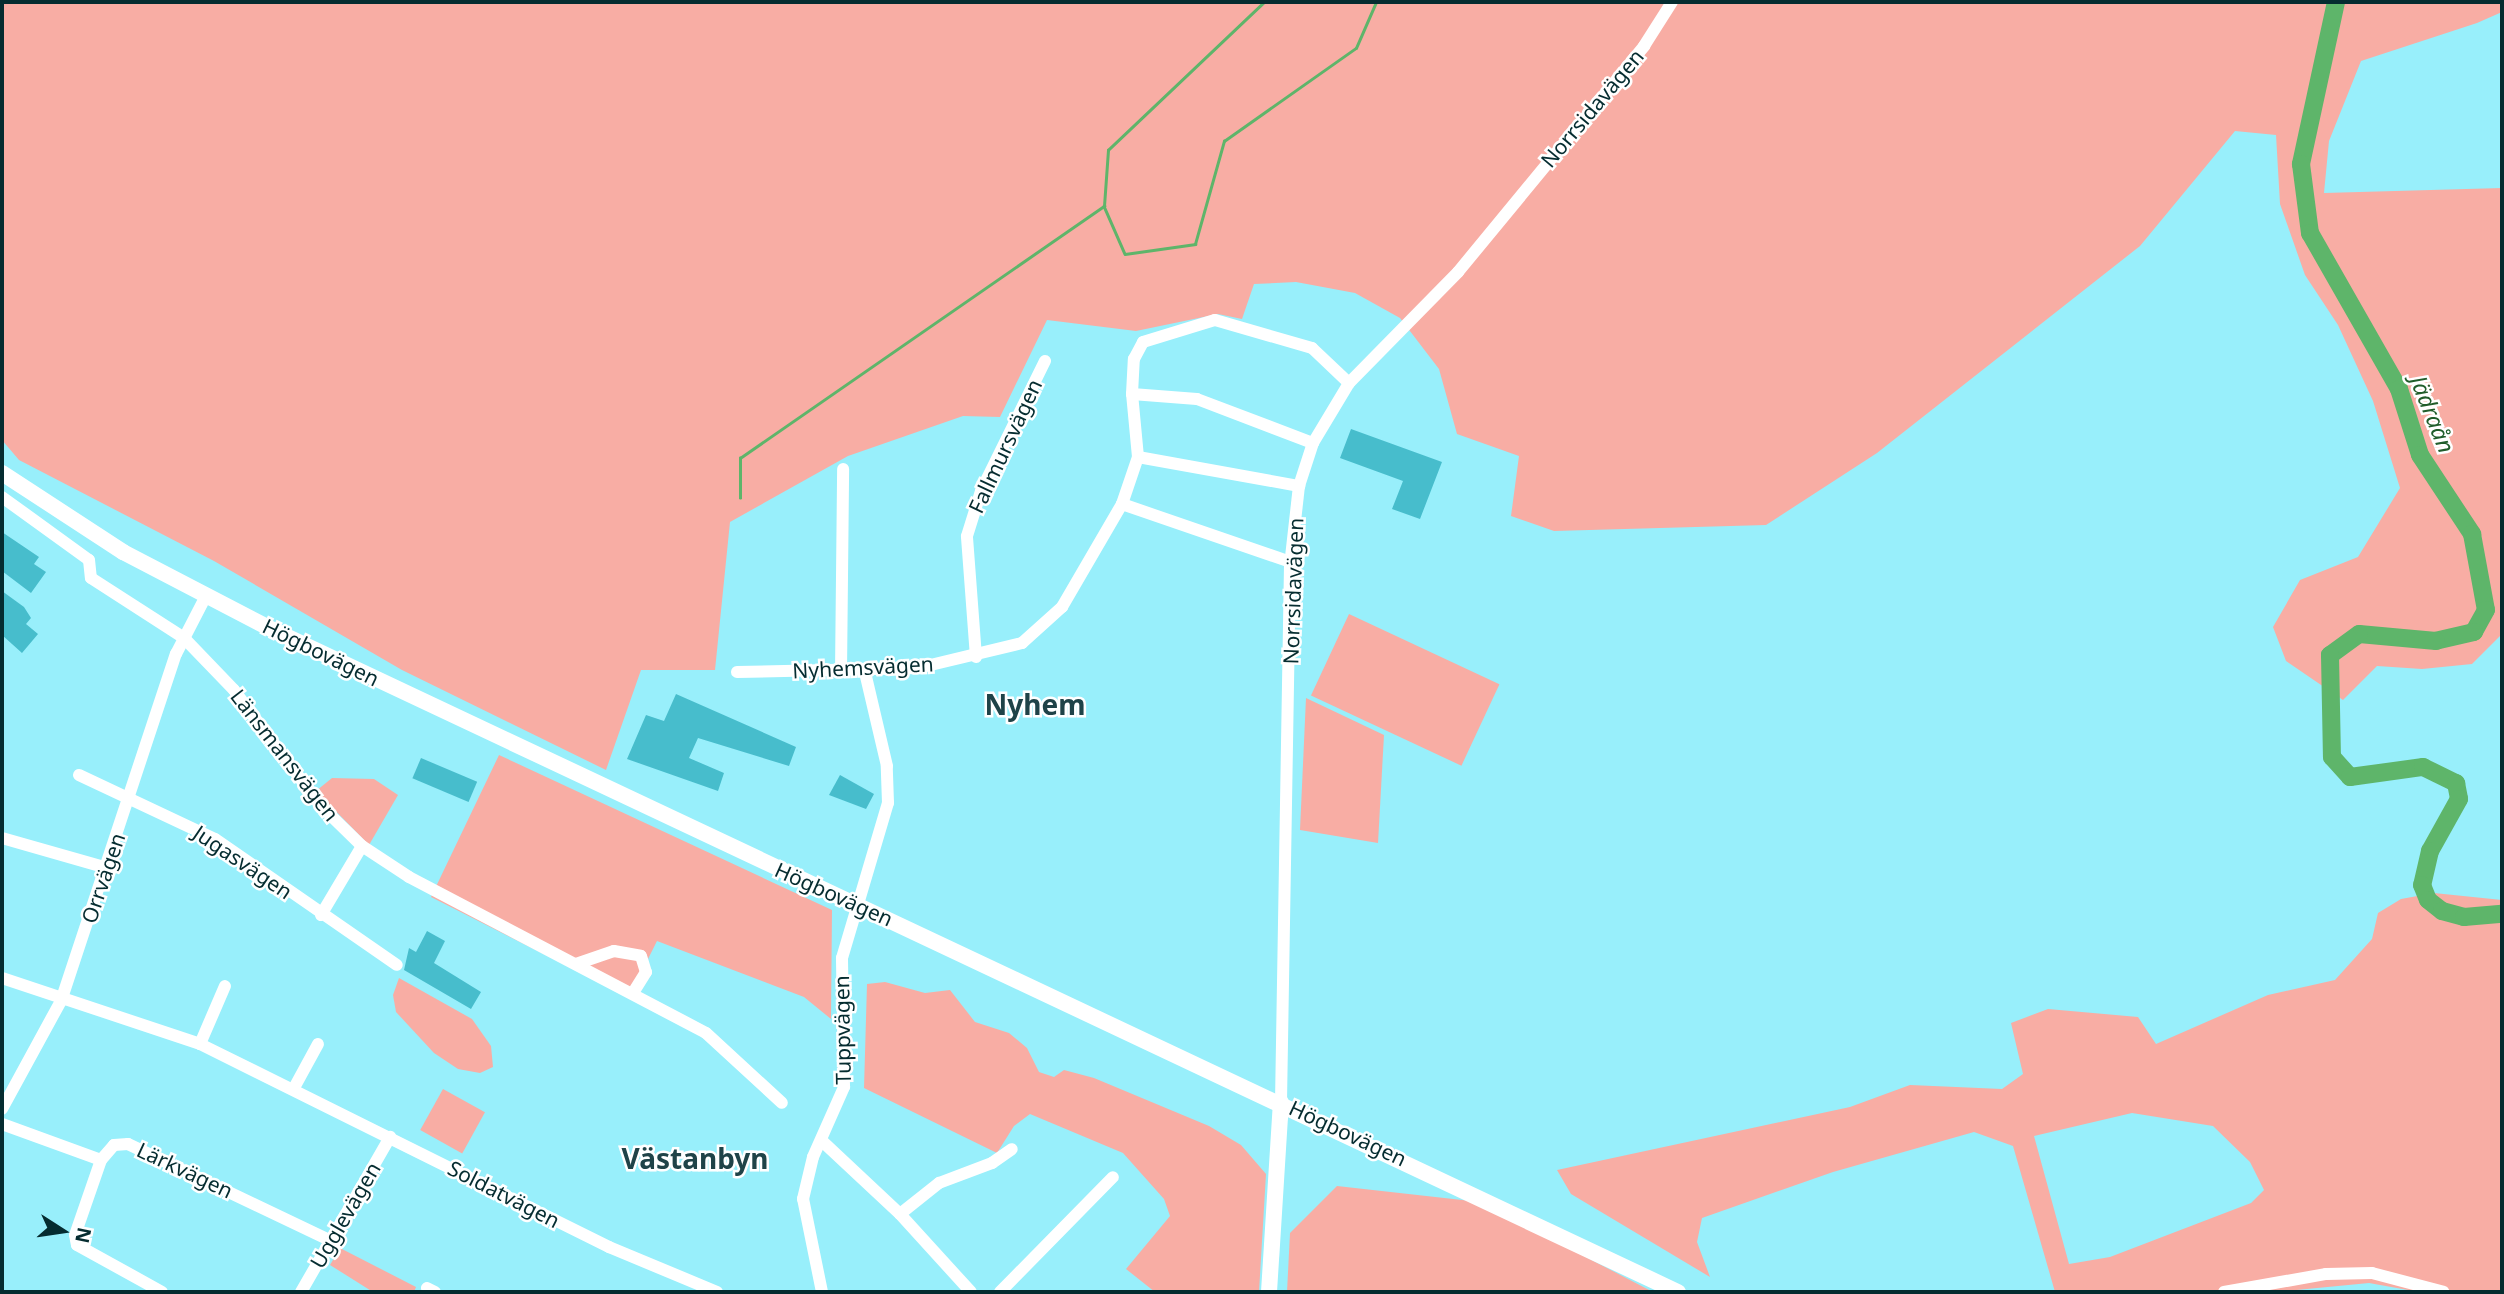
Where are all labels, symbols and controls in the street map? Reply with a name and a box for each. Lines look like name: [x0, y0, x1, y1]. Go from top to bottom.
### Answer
street label: Norrsidavägen: [1535, 44, 1649, 172]
water label: Jädraån: [2405, 371, 2461, 457]
street label: Fallmursvägen: [963, 375, 1047, 517]
street label: Norrsidavägen: [1278, 517, 1308, 665]
street label: Högbovägen: [259, 613, 383, 691]
street label: Nyhemsvägen: [792, 651, 934, 683]
street label: Länsmansvägen: [226, 684, 344, 826]
district label: Nyhem: [985, 687, 1085, 721]
street label: Jugasvägen: [189, 820, 297, 904]
street label: Orrvägen: [76, 829, 130, 927]
street label: Högbovägen: [771, 857, 897, 931]
street label: Tuppvägen: [828, 975, 856, 1085]
street label: Högbovägen: [1285, 1095, 1411, 1171]
street label: Lärkvägen: [133, 1137, 237, 1203]
district label: Västanbyn: [622, 1141, 768, 1175]
street label: Soldatvägen: [444, 1155, 564, 1233]
street label: Ugglevägen: [305, 1158, 385, 1272]
north arrow: [28, 1196, 98, 1266]
text: N: [69, 1225, 98, 1246]

